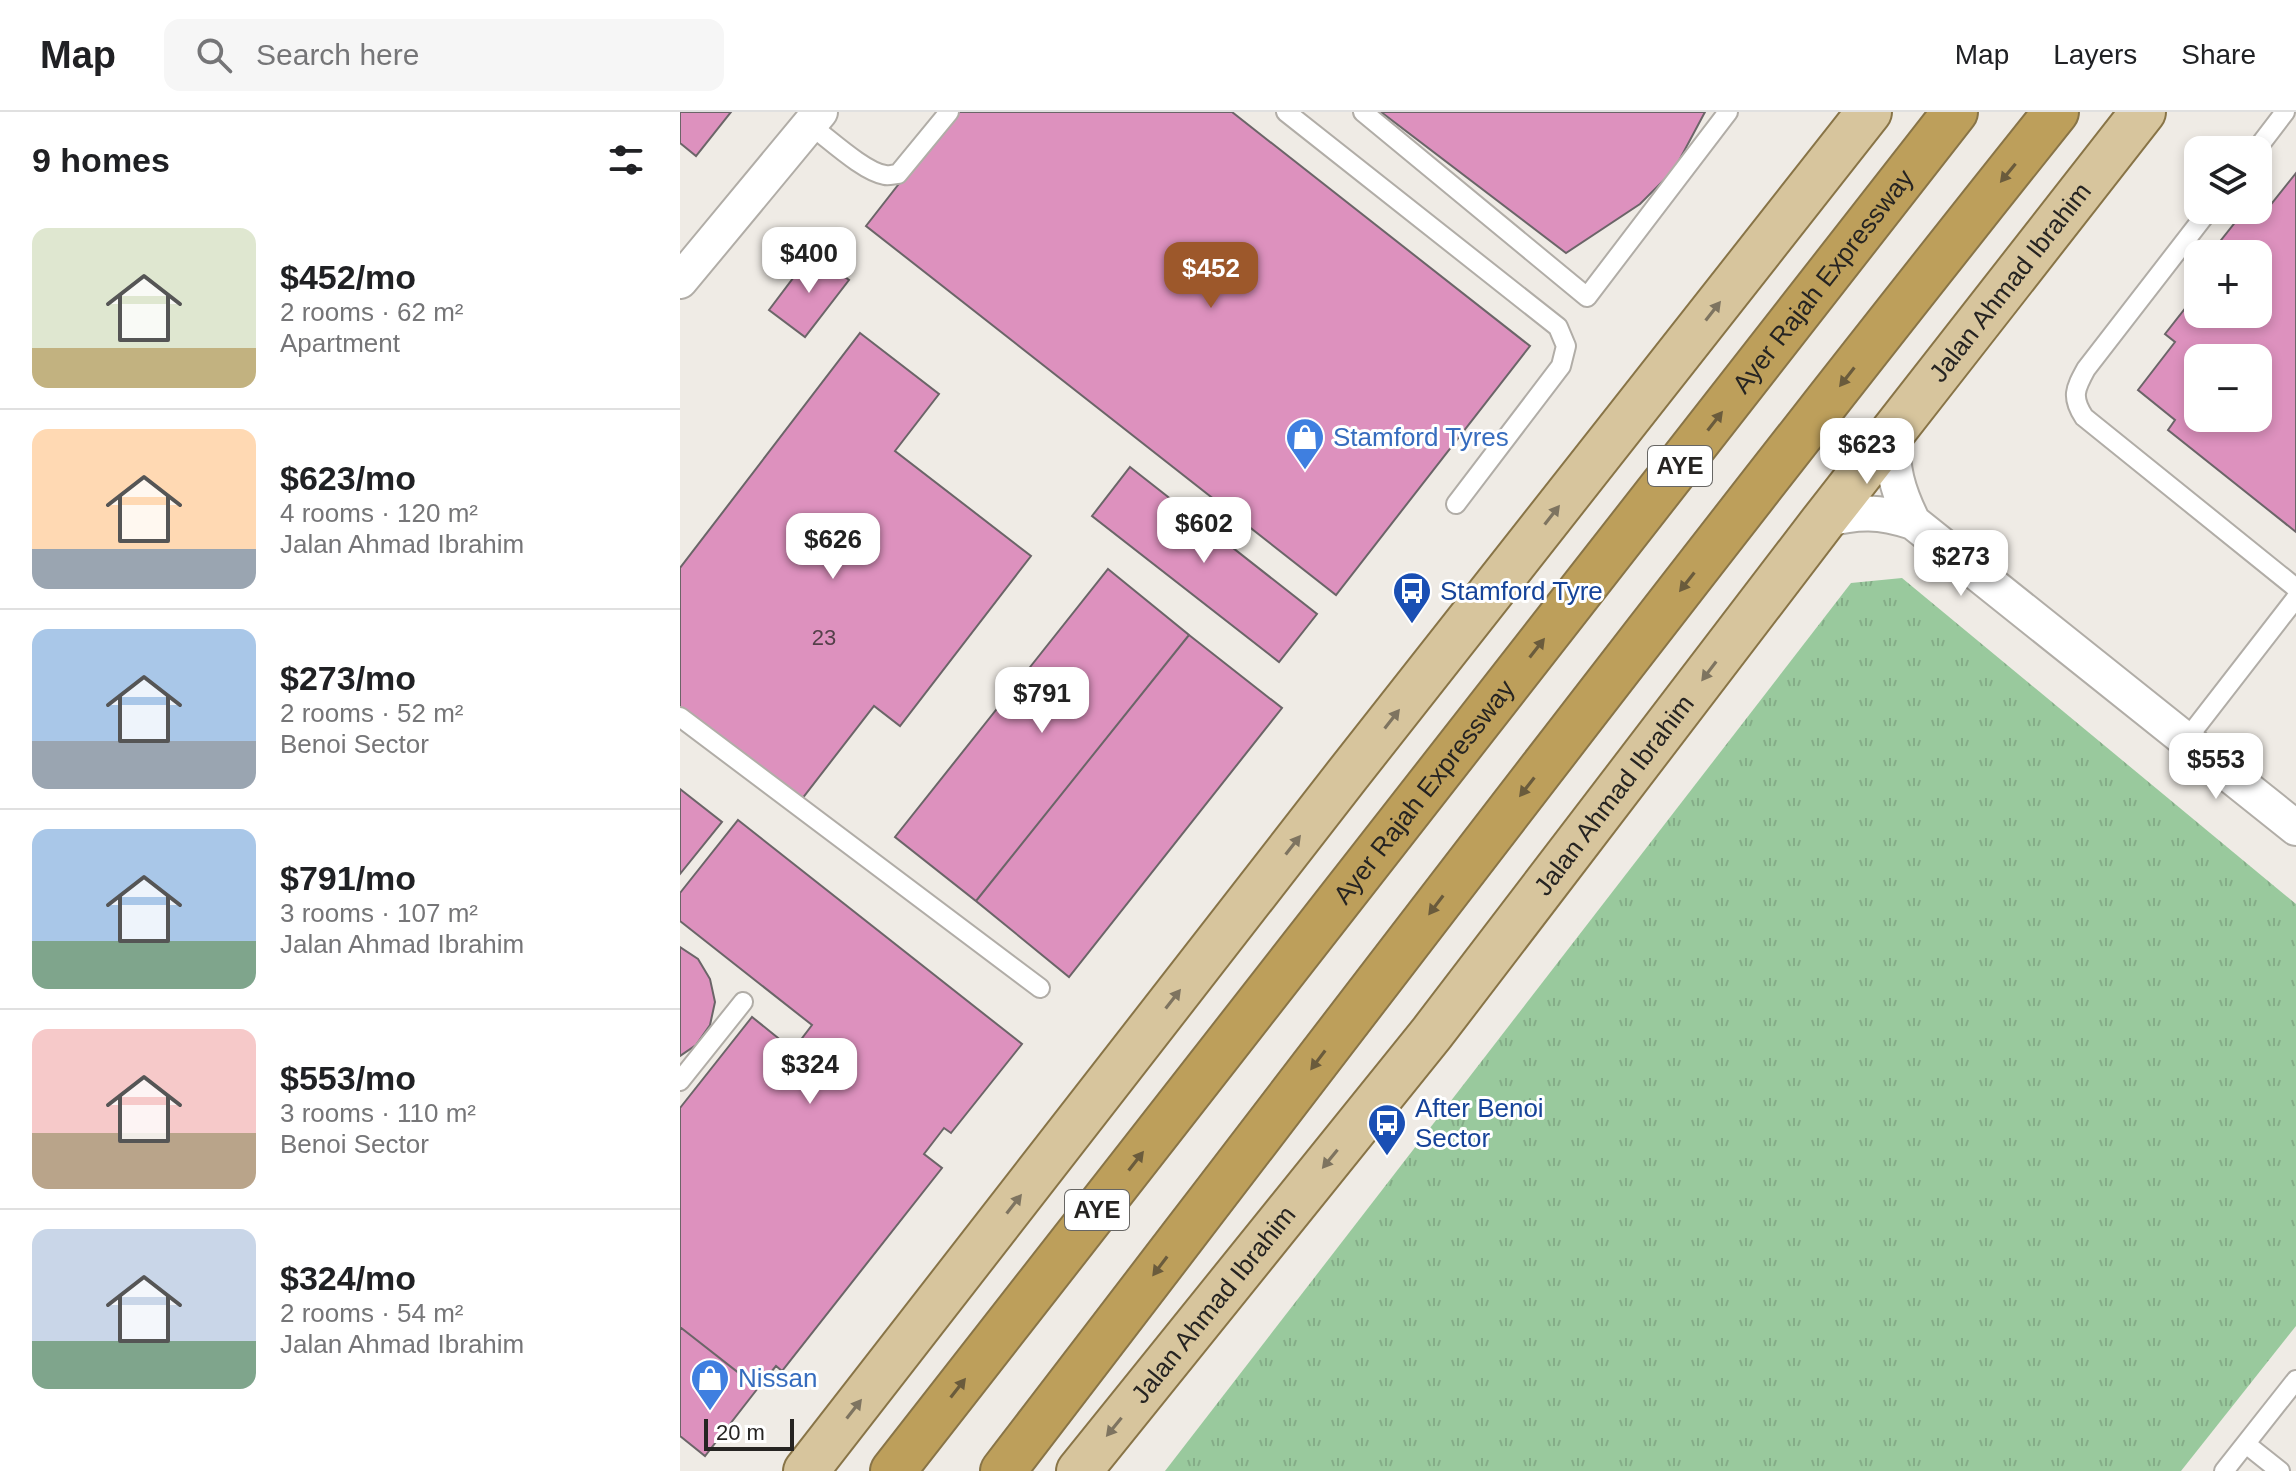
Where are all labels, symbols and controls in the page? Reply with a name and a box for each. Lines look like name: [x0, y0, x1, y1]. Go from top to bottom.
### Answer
search box: [164, 19, 724, 91]
icon: search: [192, 33, 236, 77]
text: Map: [40, 34, 116, 76]
text: Search here: [256, 38, 419, 71]
text: Map: [1955, 39, 2009, 70]
text: Layers: [2053, 39, 2137, 70]
text: Share: [2181, 39, 2256, 70]
map controls: [2184, 136, 2272, 432]
button: layers: [2184, 136, 2272, 224]
icon: filters: [604, 138, 648, 182]
text: 9 homes: [32, 141, 170, 179]
street label: Ayer Rajah Expressway: [1726, 163, 1919, 399]
one-way arrow: [2000, 163, 2016, 183]
street label: Jalan Ahmad Ibrahim: [1923, 177, 2097, 388]
pin: $400: [762, 227, 856, 295]
text: $400: [780, 238, 838, 268]
button: +: [2184, 240, 2272, 328]
pin: $452: [1164, 242, 1258, 310]
text: $452: [1182, 253, 1240, 283]
text: $452/mo: [280, 258, 416, 296]
icon: home: [96, 260, 192, 356]
text: 2 rooms · 62 m²: [280, 297, 464, 327]
one-way arrow: [1704, 301, 1721, 321]
text: Apartment: [280, 328, 400, 358]
button: −: [2184, 344, 2272, 432]
one-way arrow: [1839, 367, 1855, 387]
one-way arrow: [1706, 411, 1723, 431]
shop icon: Stamford Tyres: [1284, 416, 1326, 471]
pin: $623: [1820, 418, 1914, 486]
place label: Stamford Tyres: [1333, 422, 1509, 452]
text: $623: [1838, 429, 1896, 459]
road number: AYE: [1648, 446, 1712, 486]
text: $623/mo: [280, 459, 416, 497]
icon: home: [96, 461, 192, 557]
pin: $602: [1157, 497, 1251, 565]
text: 4 rooms · 120 m²: [280, 498, 478, 528]
one-way arrow: [1544, 505, 1560, 525]
text: $602: [1175, 508, 1233, 538]
pin: $626: [786, 513, 880, 581]
text: $626: [804, 524, 862, 554]
text: Jalan Ahmad Ibrahim: [280, 529, 524, 559]
pin: $273: [1914, 530, 2008, 598]
text: $273: [1932, 541, 1990, 571]
bus stop icon: Stamford Tyre: [1391, 570, 1433, 625]
one-way arrow: [1679, 572, 1696, 592]
place label: Stamford Tyre: [1440, 576, 1603, 606]
house number: 23: [812, 625, 836, 650]
one-way arrow: [1529, 638, 1545, 658]
text: $273/mo: [280, 659, 416, 697]
icon: home: [96, 661, 192, 757]
one-way arrow: [1701, 661, 1717, 681]
pin: $791: [995, 667, 1089, 735]
street label: Ayer Rajah Expressway: [1327, 674, 1520, 910]
text: $791: [1013, 678, 1071, 708]
street label: Jalan Ahmad Ibrahim: [1528, 689, 1700, 901]
text: 2 rooms · 52 m²: [280, 698, 464, 728]
one-way arrow: [1383, 709, 1399, 729]
text: Benoi Sector: [280, 729, 429, 759]
pin: $553: [2169, 733, 2263, 801]
text: $553: [2187, 744, 2245, 774]
one-way arrow: [1520, 777, 1536, 798]
one-way arrow: [1285, 835, 1301, 855]
text: $791/mo: [280, 859, 416, 897]
icon: home: [96, 861, 192, 957]
one-way arrow: [1429, 895, 1445, 916]
text: 3 rooms · 107 m²: [280, 898, 478, 928]
text: Jalan Ahmad Ibrahim: [280, 929, 524, 959]
one-way arrow: [1165, 989, 1181, 1009]
pin: $324: [763, 1038, 857, 1106]
text: $324: [781, 1049, 839, 1079]
one-way arrow: [1311, 1050, 1327, 1070]
text: $553/mo: [280, 1059, 416, 1097]
icon: home: [96, 1061, 192, 1157]
place label: After Benoi Sector: [1415, 1093, 1544, 1153]
text: 3 rooms · 110 m²: [280, 1098, 476, 1128]
bus stop icon: After Benoi Sector: [1366, 1102, 1408, 1157]
text: Benoi Sector: [280, 1129, 429, 1159]
one-way arrow: [1323, 1149, 1339, 1169]
one-way arrow: [1127, 1151, 1143, 1171]
road number: AYE: [1065, 1190, 1129, 1230]
one-way arrow: [1005, 1194, 1021, 1214]
street label: Jalan Ahmad Ibrahim: [1125, 1200, 1302, 1409]
one-way arrow: [1152, 1256, 1168, 1276]
text: $324/mo: [280, 1259, 416, 1297]
icon: home: [96, 1261, 192, 1357]
text: 2 rooms · 54 m²: [280, 1298, 464, 1328]
text: Jalan Ahmad Ibrahim: [280, 1329, 524, 1359]
shop icon: Nissan: [689, 1357, 731, 1412]
place label: Nissan: [738, 1363, 817, 1393]
one-way arrow: [949, 1378, 966, 1398]
one-way arrow: [845, 1399, 861, 1420]
scale bar: [704, 1415, 794, 1451]
one-way arrow: [1106, 1417, 1123, 1437]
text: 20 m: [716, 1420, 765, 1445]

